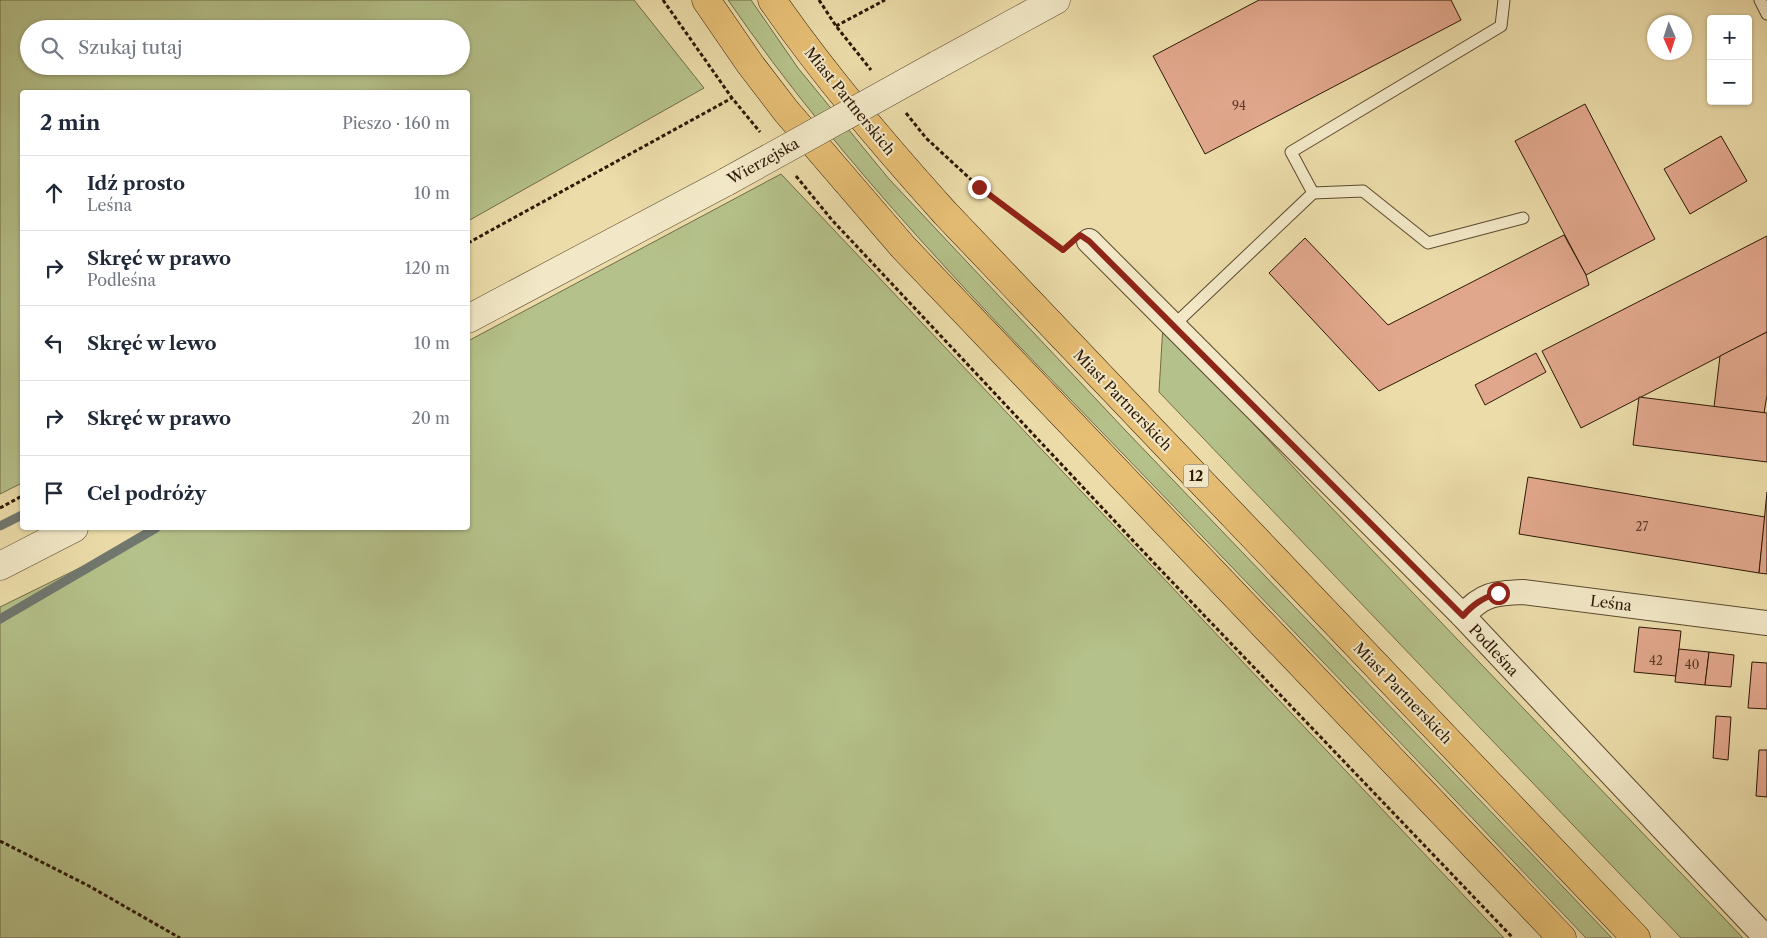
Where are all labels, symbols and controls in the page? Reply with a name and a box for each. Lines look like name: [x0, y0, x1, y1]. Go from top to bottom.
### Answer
north arrow: [1647, 15, 1692, 60]
map controls: [1707, 15, 1752, 105]
button: +: [1707, 15, 1752, 60]
search box: [20, 20, 470, 75]
icon: search: [38, 34, 66, 62]
text: Szukaj tutaj: [78, 36, 182, 59]
street label: Miast Partnerskich: [801, 43, 900, 159]
button: −: [1707, 60, 1752, 105]
house number: 94: [1232, 98, 1246, 113]
text: 2 min: [40, 110, 100, 135]
text: Pieszo · 160 m: [342, 113, 450, 133]
street label: Wierzejska: [723, 134, 802, 189]
text: Idź prosto: [87, 172, 185, 195]
route end: [968, 176, 991, 199]
icon: ahead: [40, 179, 68, 207]
text: 10 m: [414, 183, 450, 203]
text: Leśna: [87, 195, 132, 215]
text: Skręć w prawo: [87, 247, 231, 270]
icon: right: [40, 254, 68, 282]
text: 120 m: [405, 258, 450, 278]
text: Podleśna: [87, 270, 156, 290]
icon: left: [40, 329, 68, 357]
text: Skręć w lewo: [87, 332, 217, 355]
text: 10 m: [414, 333, 450, 353]
street label: Miast Partnerskich: [1070, 345, 1177, 455]
icon: right: [40, 404, 68, 432]
text: Skręć w prawo: [87, 407, 231, 430]
text: 20 m: [411, 408, 450, 428]
road number: 12: [1184, 464, 1208, 488]
icon: arrive: [40, 479, 68, 507]
text: Cel podróży: [87, 482, 206, 505]
house number: 27: [1636, 519, 1648, 534]
route start: [1487, 582, 1510, 605]
street label: Leśna: [1589, 591, 1633, 615]
street label: Podleśna: [1465, 620, 1523, 680]
street label: Miast Partnerskich: [1350, 638, 1457, 748]
house number: 42: [1649, 653, 1663, 668]
house number: 40: [1685, 657, 1699, 672]

